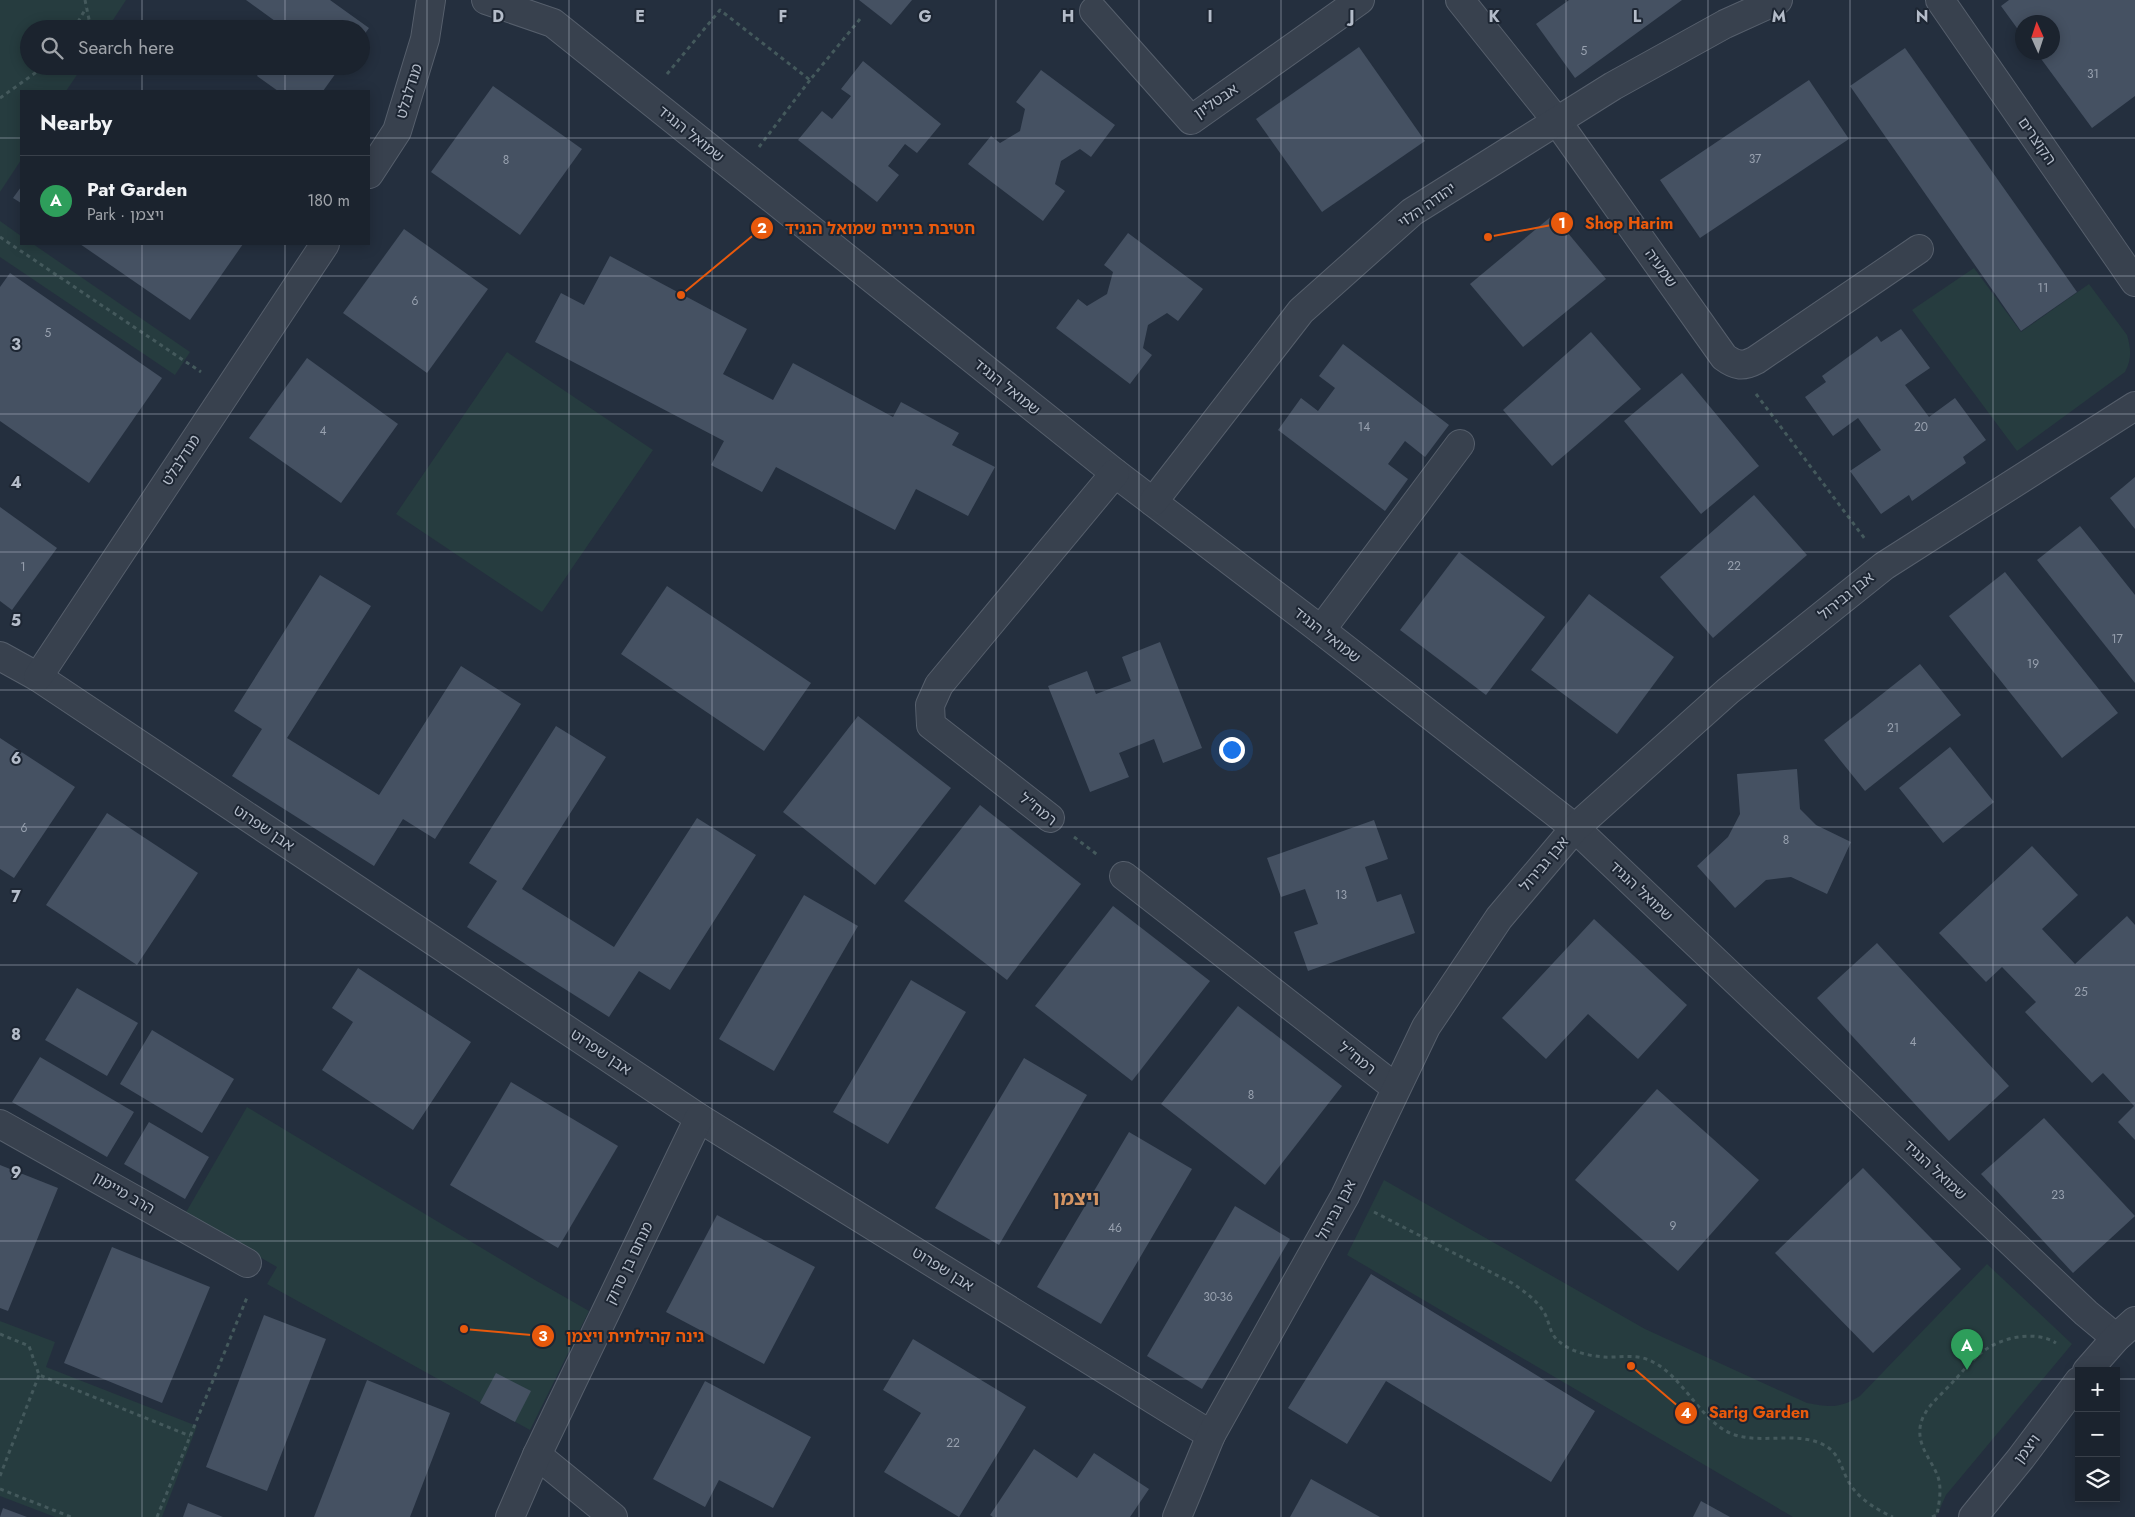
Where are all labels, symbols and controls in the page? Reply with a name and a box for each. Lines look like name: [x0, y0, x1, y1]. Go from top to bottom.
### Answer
text: D: [492, 5, 504, 28]
text: E: [635, 5, 645, 28]
text: F: [779, 5, 787, 28]
text: G: [918, 5, 932, 28]
text: H: [1062, 5, 1074, 28]
text: I: [1207, 5, 1213, 28]
text: J: [1346, 5, 1355, 28]
text: K: [1488, 5, 1500, 28]
text: L: [1633, 5, 1642, 28]
text: M: [1772, 5, 1786, 28]
text: N: [1916, 5, 1928, 28]
north arrow: [2015, 15, 2060, 60]
search box: [20, 20, 370, 75]
icon: search: [38, 34, 66, 62]
text: Search here: [78, 34, 174, 61]
house number: 5: [1581, 42, 1588, 60]
street label: מנדלבלט: [390, 61, 428, 121]
house number: 31: [2087, 65, 2099, 83]
street label: אבטליון: [1189, 78, 1243, 124]
street label: שמואל הנגיד: [653, 100, 729, 168]
text: Nearby: [40, 108, 112, 138]
street label: הקוצרים: [2013, 113, 2061, 169]
house number: 37: [1749, 150, 1762, 168]
house number: 8: [503, 151, 509, 169]
text: Pat Garden: [87, 176, 187, 203]
street label: יהודה הלוי: [1394, 177, 1460, 233]
text: A: [50, 189, 62, 212]
text: 180 m: [307, 189, 350, 212]
text: Park · ויצמן: [87, 203, 164, 226]
callout: Shop Harim: [1549, 208, 1683, 239]
text: 1: [1558, 212, 1566, 234]
text: Shop Harim: [1585, 212, 1673, 235]
callout: חטיבת ביניים שמואל הנגיד: [749, 213, 985, 244]
text: 2: [757, 217, 767, 239]
text: חטיבת ביניים שמואל הנגיד: [785, 217, 975, 240]
street label: שמעיה: [1640, 244, 1682, 292]
house number: 11: [2038, 279, 2048, 297]
house number: 6: [412, 292, 419, 310]
house number: 5: [45, 324, 52, 342]
text: 3: [11, 333, 21, 356]
street label: שמואל הנגיד: [969, 353, 1045, 421]
house number: 14: [1358, 418, 1370, 436]
house number: 20: [1914, 418, 1928, 436]
house number: 4: [320, 422, 327, 440]
street label: מנדלבלט: [156, 430, 206, 490]
text: 4: [10, 471, 22, 494]
house number: 22: [1727, 557, 1741, 575]
house number: 1: [20, 558, 26, 576]
street label: אבן גבירול: [1813, 567, 1879, 625]
street label: שמואל הנגיד: [1289, 602, 1365, 668]
text: 5: [11, 609, 21, 632]
house number: 17: [2111, 630, 2124, 648]
house number: 19: [2027, 655, 2039, 673]
house number: 21: [1887, 719, 1899, 737]
your location: [1219, 737, 1245, 763]
text: 6: [11, 747, 21, 770]
street label: רמח"ל: [1015, 787, 1061, 831]
street label: אבן שפרוט: [229, 800, 299, 856]
house number: 6: [21, 819, 28, 837]
house number: 8: [1783, 831, 1789, 849]
street label: אבן גבירול: [1514, 832, 1574, 896]
street label: שמואל הנגיד: [1604, 856, 1678, 926]
text: 7: [11, 885, 21, 908]
house number: 13: [1335, 886, 1347, 904]
house number: 25: [2074, 983, 2088, 1001]
text: 8: [11, 1023, 21, 1046]
street label: אבן שפרוט: [566, 1024, 636, 1080]
house number: 4: [1910, 1033, 1917, 1051]
street label: רמח"ל: [1334, 1036, 1380, 1080]
house number: 8: [1248, 1086, 1254, 1104]
street label: שמואל הנגיד: [1898, 1135, 1972, 1205]
text: 9: [11, 1161, 21, 1184]
street label: הרב מיימון: [89, 1167, 159, 1219]
street label: אבן גבירול: [1311, 1176, 1361, 1244]
district label: ויצמן: [1053, 1184, 1099, 1213]
house number: 23: [2051, 1186, 2065, 1204]
house number: 9: [1670, 1217, 1677, 1235]
street label: מנחם בן סרוק: [599, 1218, 659, 1308]
house number: 46: [1108, 1219, 1122, 1237]
street label: אבן שפרוט: [908, 1241, 978, 1297]
house number: 30-36: [1203, 1288, 1233, 1306]
callout: גינה קהילתית ויצמן: [531, 1321, 714, 1352]
text: 3: [538, 1325, 548, 1347]
text: גינה קהילתית ויצמן: [566, 1325, 704, 1348]
pin: A: [1951, 1329, 1983, 1370]
map controls: [2075, 1367, 2120, 1502]
button: +: [2075, 1367, 2120, 1412]
callout: Sarig Garden: [1674, 1397, 1820, 1428]
text: Sarig Garden: [1709, 1401, 1809, 1424]
text: 4: [1681, 1402, 1691, 1424]
button: −: [2075, 1412, 2120, 1457]
street label: ויצמן: [2009, 1430, 2045, 1468]
house number: 22: [946, 1434, 960, 1452]
button: layers: [2075, 1457, 2120, 1502]

